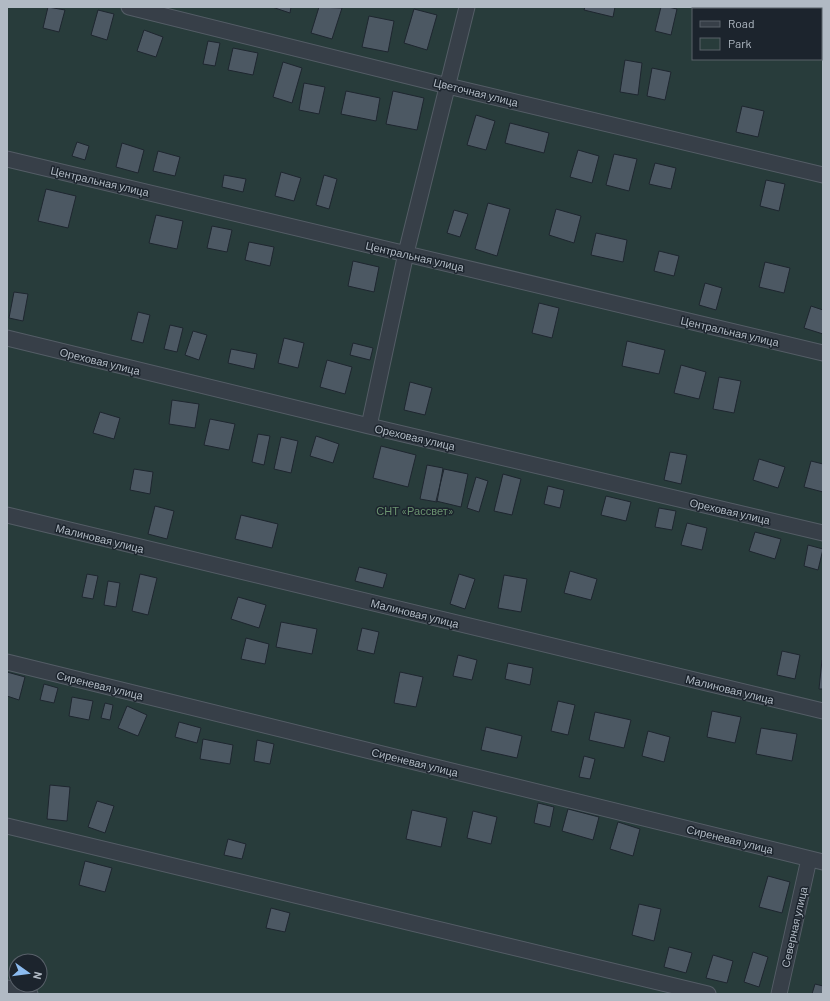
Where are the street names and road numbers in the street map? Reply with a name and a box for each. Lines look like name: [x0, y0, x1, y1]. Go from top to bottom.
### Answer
street label: Цветочная улица: [432, 75, 520, 109]
street label: Центральная улица: [50, 163, 151, 199]
street label: Центральная улица: [365, 238, 466, 274]
street label: Центральная улица: [680, 313, 781, 349]
street label: Ореховая улица: [59, 345, 142, 377]
street label: Ореховая улица: [373, 421, 457, 453]
street label: Ореховая улица: [688, 495, 772, 527]
street label: Малиновая улица: [55, 521, 146, 555]
street label: Малиновая улица: [370, 596, 461, 630]
street label: Сиреневая улица: [55, 668, 145, 702]
street label: Малиновая улица: [685, 672, 776, 706]
street label: Сиреневая улица: [370, 745, 460, 779]
street label: Сиреневая улица: [685, 822, 775, 856]
street label: Северная улица: [778, 884, 810, 969]

